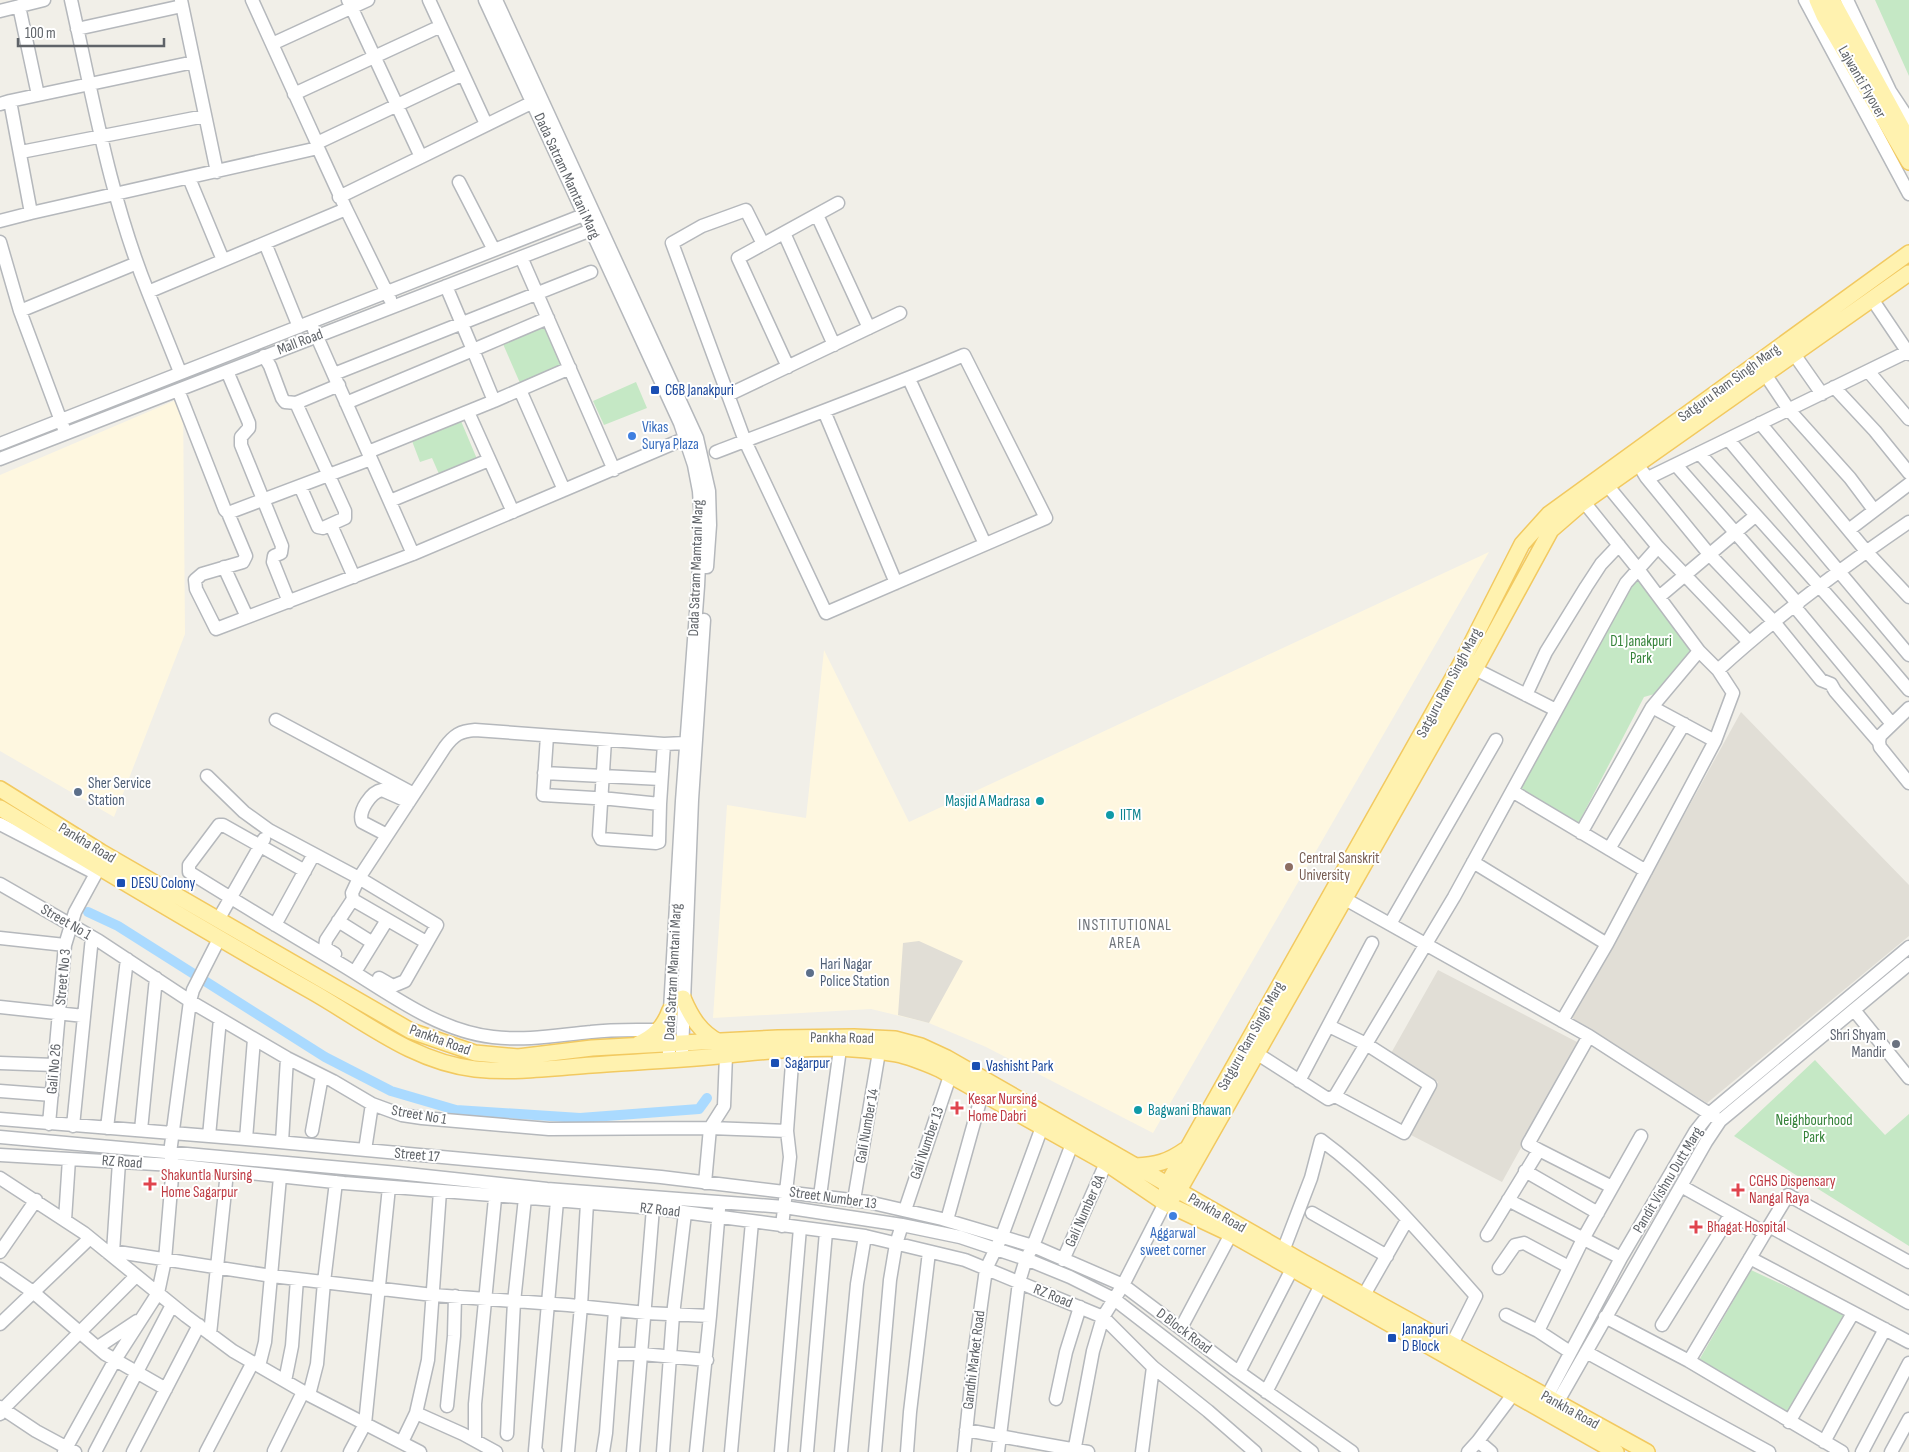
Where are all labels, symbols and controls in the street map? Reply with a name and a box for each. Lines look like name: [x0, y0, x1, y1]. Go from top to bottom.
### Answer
scale bar: [18, 15, 164, 47]
text: 100 m: [25, 24, 56, 43]
street label: Lajwanti Flyover: [1834, 42, 1891, 122]
street label: Dada Satram Mamtani Marg: [529, 110, 605, 242]
street label: Mall Road: [274, 325, 326, 359]
street label: Satguru Ram Singh Marg: [1674, 340, 1784, 426]
place label: C6B Janakpuri: [665, 381, 734, 400]
marker: C6B Janakpuri: [649, 384, 661, 396]
place label: Vikas Surya Plaza: [642, 418, 699, 454]
marker: Vikas Surya Plaza: [626, 430, 638, 442]
street label: Dada Satram Mamtani Marg: [684, 499, 708, 637]
street label: Satguru Ram Singh Marg: [1412, 625, 1486, 741]
park label: D1 Janakpuri Park: [1610, 632, 1672, 668]
place label: Sher Service Station: [88, 774, 151, 810]
marker: Sher Service Station: [72, 786, 84, 798]
place label: Masjid A Madrasa: [945, 792, 1030, 811]
marker: Masjid A Madrasa: [1034, 795, 1046, 807]
place label: IITM: [1120, 806, 1141, 825]
marker: IITM: [1104, 809, 1116, 821]
street label: Pankha Road: [55, 818, 119, 868]
place label: Central Sanskrit University: [1299, 849, 1380, 885]
marker: Central Sanskrit University: [1283, 861, 1295, 873]
place label: DESU Colony: [131, 874, 196, 893]
marker: DESU Colony: [115, 877, 127, 889]
street label: Street No 1: [37, 900, 95, 944]
street label: Dada Satram Mamtani Marg: [660, 903, 686, 1041]
district label: INSTITUTIONAL AREA: [1078, 916, 1172, 953]
street label: Street No 3: [51, 948, 75, 1006]
place label: Hari Nagar Police Station: [820, 955, 890, 991]
marker: Hari Nagar Police Station: [804, 967, 816, 979]
street label: Satguru Ram Singh Marg: [1213, 978, 1289, 1094]
street label: Pankha Road: [407, 1020, 473, 1060]
place label: Shri Shyam Mandir: [1830, 1026, 1887, 1062]
street label: Pankha Road: [810, 1028, 874, 1048]
marker: Shri Shyam Mandir: [1890, 1038, 1902, 1050]
street label: Gali No 26: [42, 1043, 66, 1095]
place label: Sagarpur: [785, 1054, 831, 1073]
marker: Sagarpur: [769, 1057, 781, 1069]
place label: Vashisht Park: [986, 1057, 1054, 1076]
marker: Vashisht Park: [970, 1060, 982, 1072]
street label: Gali Number 14: [851, 1087, 883, 1165]
place label: Kesar Nursing Home Dabri: [968, 1090, 1037, 1126]
street label: Street No 1: [390, 1101, 449, 1129]
marker: Kesar Nursing Home Dabri: [950, 1101, 964, 1115]
place label: Bagwani Bhawan: [1148, 1101, 1231, 1120]
street label: Gali Number 13: [906, 1104, 948, 1182]
marker: Bagwani Bhawan: [1132, 1104, 1144, 1116]
park label: Neighbourhood Park: [1775, 1111, 1853, 1147]
street label: Pandit Vishnu Dutt Marg: [1629, 1123, 1707, 1237]
street label: Street 17: [394, 1144, 440, 1166]
street label: RZ Road: [101, 1151, 143, 1173]
place label: Shakuntla Nursing Home Sagarpur: [161, 1166, 252, 1202]
street label: Gali Number 8A: [1061, 1171, 1110, 1250]
place label: CGHS Dispensary Nangal Raya: [1749, 1172, 1836, 1208]
marker: Shakuntla Nursing Home Sagarpur: [143, 1177, 157, 1191]
street label: Street Number 13: [788, 1182, 878, 1214]
marker: CGHS Dispensary Nangal Raya: [1731, 1183, 1745, 1197]
street label: Pankha Road: [1185, 1189, 1249, 1237]
street label: RZ Road: [639, 1198, 681, 1222]
marker: Aggarwal sweet corner: [1167, 1210, 1179, 1222]
place label: Bhagat Hospital: [1707, 1218, 1786, 1237]
marker: Bhagat Hospital: [1689, 1220, 1703, 1234]
place label: Aggarwal sweet corner: [1140, 1224, 1207, 1260]
street label: RZ Road: [1031, 1280, 1075, 1312]
street label: D Block Road: [1153, 1304, 1215, 1358]
street label: Gandhi Market Road: [958, 1309, 990, 1411]
place label: Janakpuri D Block: [1401, 1320, 1449, 1356]
marker: Janakpuri D Block: [1386, 1332, 1398, 1344]
street label: Pankha Road: [1538, 1386, 1602, 1434]

